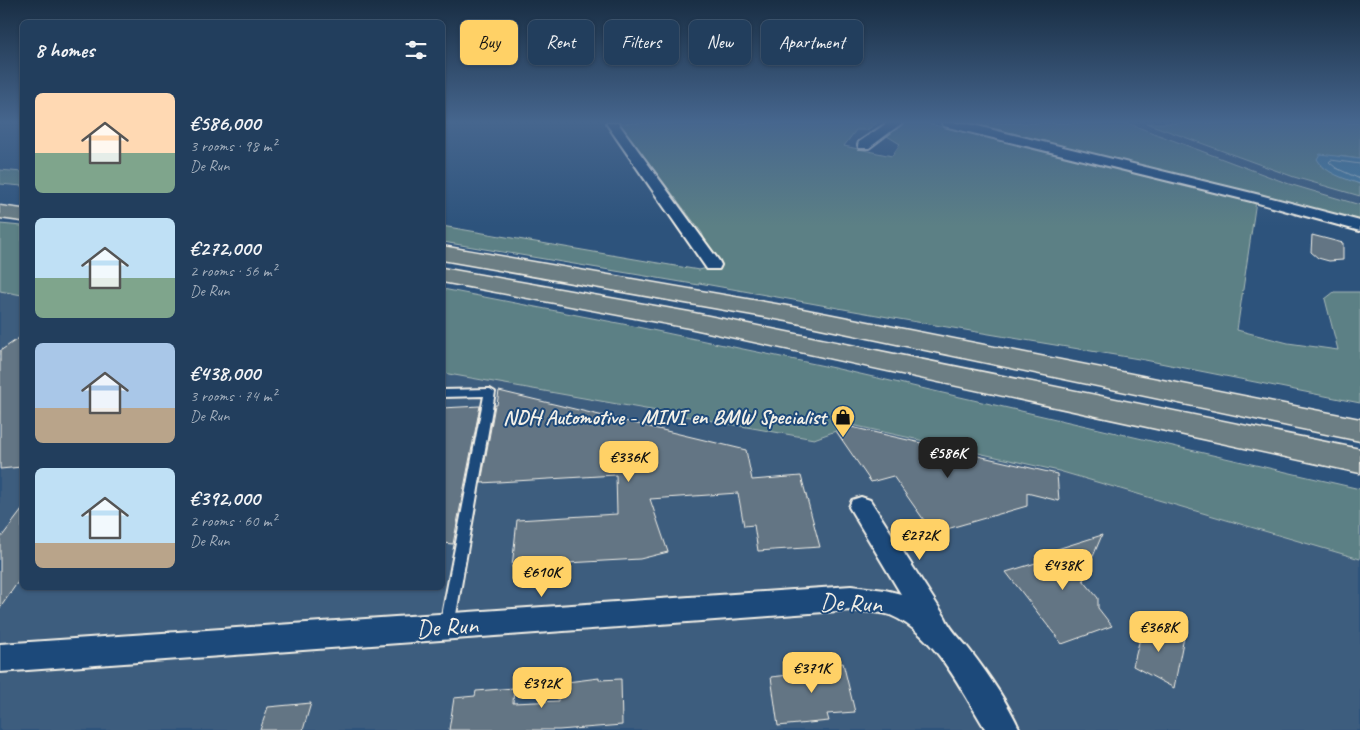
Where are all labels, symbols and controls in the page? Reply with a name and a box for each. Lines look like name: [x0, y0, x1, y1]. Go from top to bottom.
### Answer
chip: Buy: [460, 20, 518, 65]
chip: Rent: [528, 20, 594, 65]
chip: Filters: [604, 20, 679, 65]
chip: New: [689, 20, 751, 65]
chip: Apartment: [761, 20, 863, 65]
icon: filters: [402, 36, 430, 64]
text: 8 homes: [35, 37, 94, 63]
text: €586,000: [190, 110, 260, 136]
icon: home: [75, 113, 135, 173]
text: 3 rooms · 98 m²: [190, 136, 276, 156]
text: De Run: [190, 156, 230, 176]
text: €272,000: [190, 235, 260, 261]
icon: home: [75, 238, 135, 298]
text: 2 rooms · 56 m²: [190, 261, 276, 281]
text: De Run: [190, 281, 230, 301]
text: €438,000: [190, 360, 260, 386]
icon: home: [75, 363, 135, 423]
text: 3 rooms · 74 m²: [190, 386, 276, 406]
place label: NDH Automotive - MINI en BMW Specialist: [503, 404, 829, 430]
shop icon: NDH Automotive - MINI en BMW Specialist: [830, 404, 856, 438]
text: De Run: [190, 406, 230, 426]
pin: €586K: [913, 436, 983, 479]
pin: €336K: [594, 440, 664, 483]
text: €586K: [929, 443, 967, 463]
text: €336K: [610, 447, 648, 467]
text: €392,000: [190, 485, 260, 511]
icon: home: [75, 488, 135, 548]
text: 2 rooms · 60 m²: [190, 511, 276, 531]
pin: €272K: [885, 518, 955, 561]
text: €272K: [902, 525, 938, 545]
text: De Run: [190, 531, 230, 551]
pin: €438K: [1028, 548, 1098, 591]
text: €438K: [1045, 555, 1081, 575]
pin: €610K: [507, 556, 577, 598]
text: €610K: [523, 562, 561, 582]
street label: De Run: [820, 586, 883, 620]
street label: De Run: [415, 609, 480, 645]
pin: €368K: [1124, 610, 1194, 653]
text: €368K: [1140, 617, 1178, 637]
pin: €371K: [777, 652, 847, 694]
text: €371K: [794, 658, 830, 678]
pin: €392K: [507, 666, 577, 709]
text: €392K: [524, 673, 560, 693]

